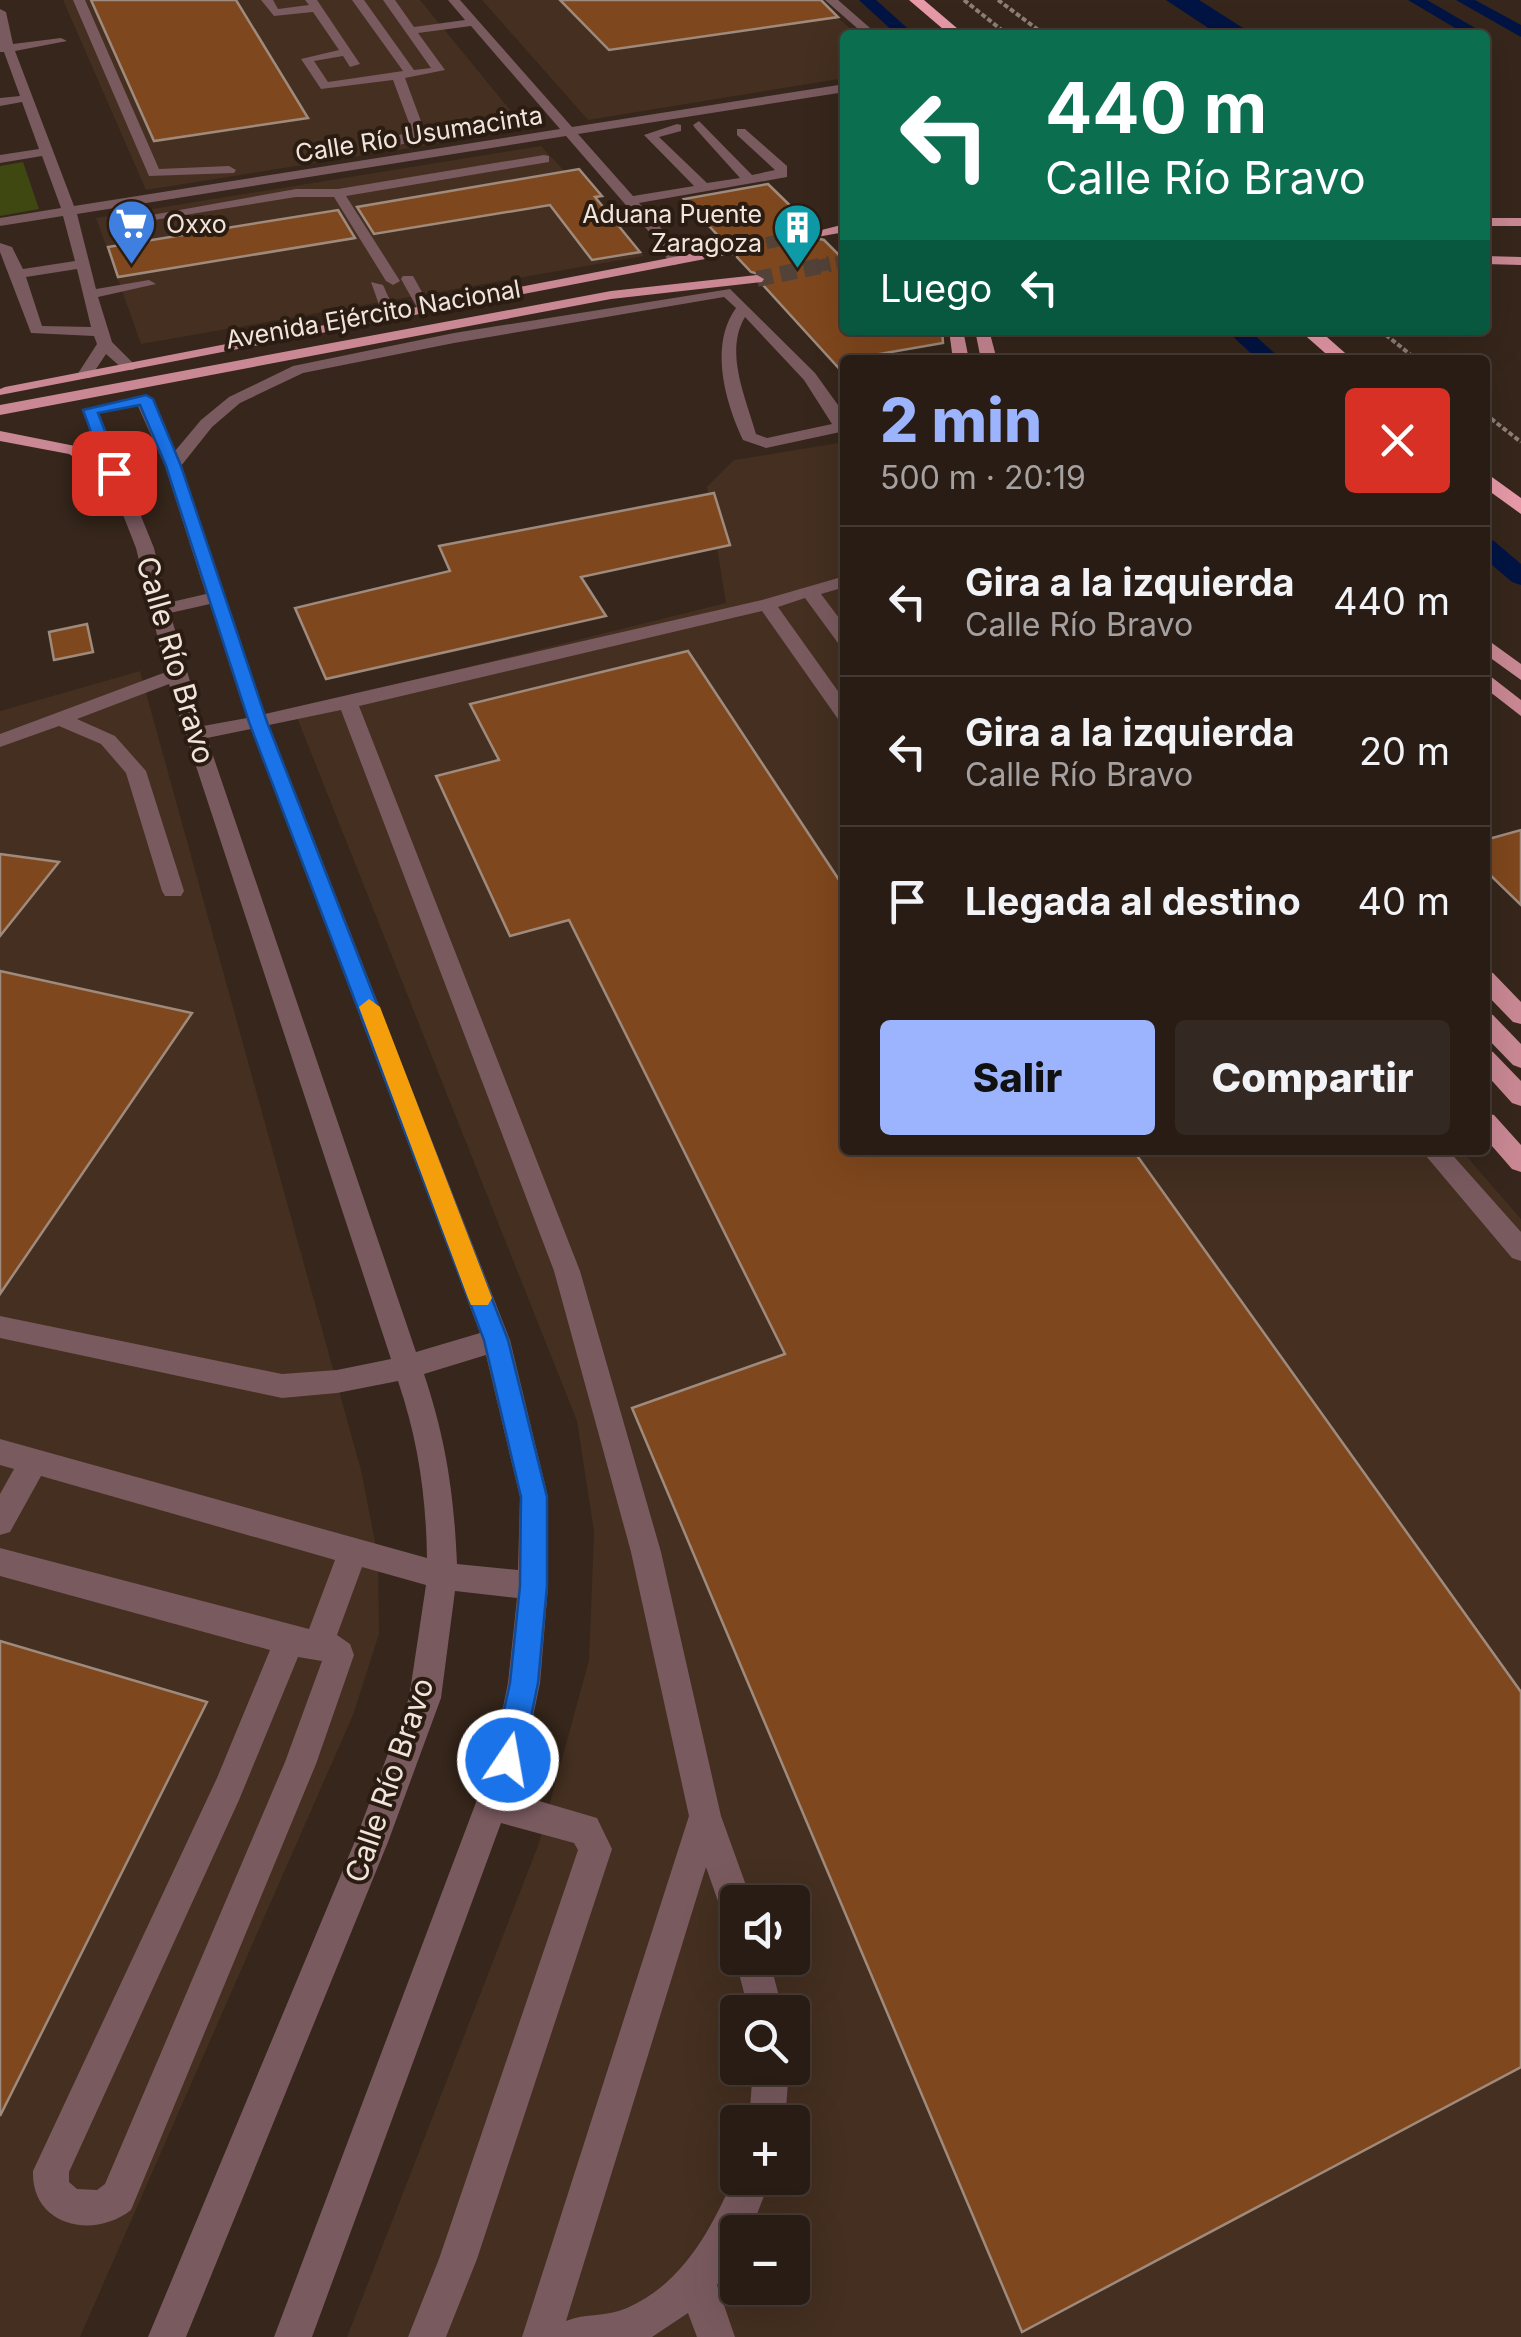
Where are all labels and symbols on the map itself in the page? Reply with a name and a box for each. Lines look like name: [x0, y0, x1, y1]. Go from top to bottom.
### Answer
street label: Calle Río Usumacinta: [293, 100, 545, 168]
supermarket icon: Oxxo: [105, 198, 157, 266]
place label: Aduana Puente Zaragoza: [582, 199, 762, 258]
building icon: Aduana Puente Zaragoza: [771, 202, 823, 270]
place label: Oxxo: [166, 209, 227, 239]
street label: Avenida Ejército Nacional: [223, 273, 523, 355]
pin: [72, 431, 157, 516]
street label: Calle Río Bravo: [129, 552, 223, 768]
street label: Calle Río Bravo: [337, 1673, 441, 1887]
position arrow: [456, 1708, 560, 1812]

